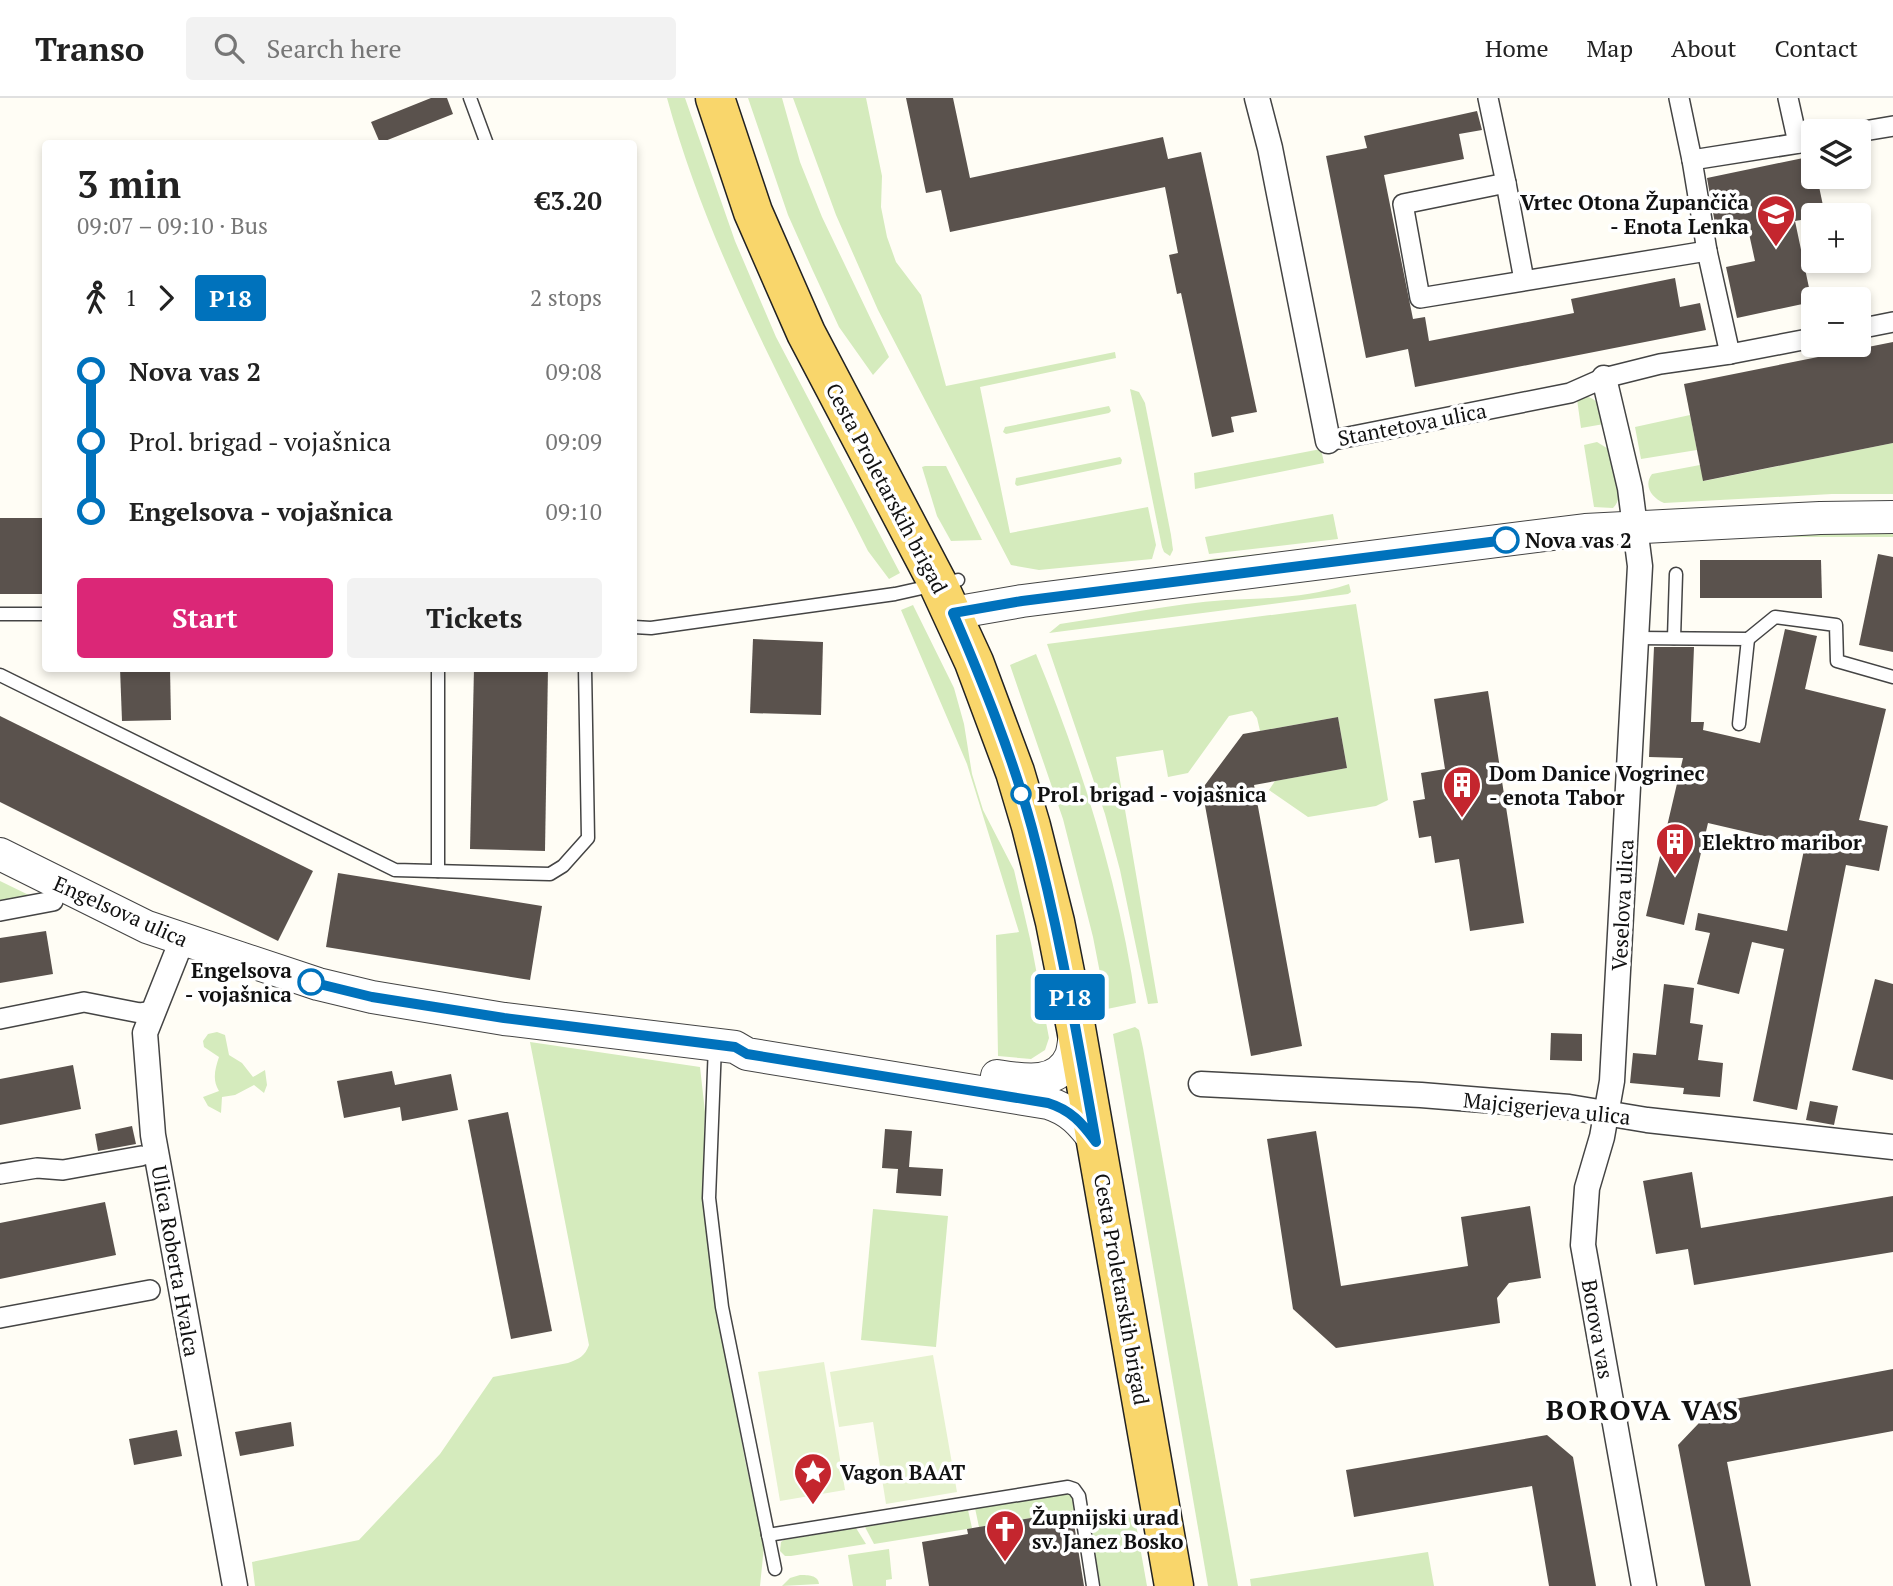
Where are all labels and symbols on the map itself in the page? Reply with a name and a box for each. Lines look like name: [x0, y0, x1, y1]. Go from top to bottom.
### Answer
place label: Vrtec Otona Župančiča - Enota Lenka: [1520, 188, 1749, 240]
school or university icon: Vrtec Otona Župančiča - Enota Lenka: [1755, 193, 1797, 248]
street label: Cesta Proletarskih brigad: [820, 378, 955, 598]
street label: Stantetova ulica: [1335, 396, 1489, 452]
place label: Nova vas 2: [1525, 526, 1632, 554]
marker: Nova vas 2: [1493, 527, 1519, 553]
place label: Dom Danice Vogrinec - enota Tabor: [1489, 759, 1705, 811]
building icon: Dom Danice Vogrinec - enota Tabor: [1441, 764, 1483, 819]
place label: Prol. brigad - vojašnica: [1037, 780, 1267, 808]
marker: Prol. brigad - vojašnica: [1011, 784, 1031, 804]
building icon: Elektro maribor: [1654, 821, 1696, 876]
place label: Elektro maribor: [1702, 828, 1862, 856]
street label: Veselova ulica: [1605, 838, 1639, 971]
street label: Engelsova ulica: [49, 869, 193, 953]
place label: Engelsova - vojašnica: [185, 956, 292, 1008]
marker: Engelsova - vojašnica: [298, 969, 324, 995]
line badge: P18: [1030, 974, 1110, 1020]
street label: Majcigerjeva ulica: [1462, 1085, 1633, 1131]
street label: Ulica Roberta Hvalca: [145, 1163, 207, 1359]
street label: Cesta Proletarskih brigad: [1088, 1171, 1156, 1407]
street label: Borova vas: [1575, 1277, 1621, 1381]
district label: BOROVA VAS: [1546, 1391, 1740, 1428]
place icon: Vagon BAAT: [792, 1451, 834, 1506]
place label: Vagon BAAT: [840, 1458, 965, 1486]
place label: Župnijski urad sv. Janez Bosko: [1032, 1503, 1184, 1555]
church icon: Župnijski urad sv. Janez Bosko: [984, 1508, 1026, 1563]

